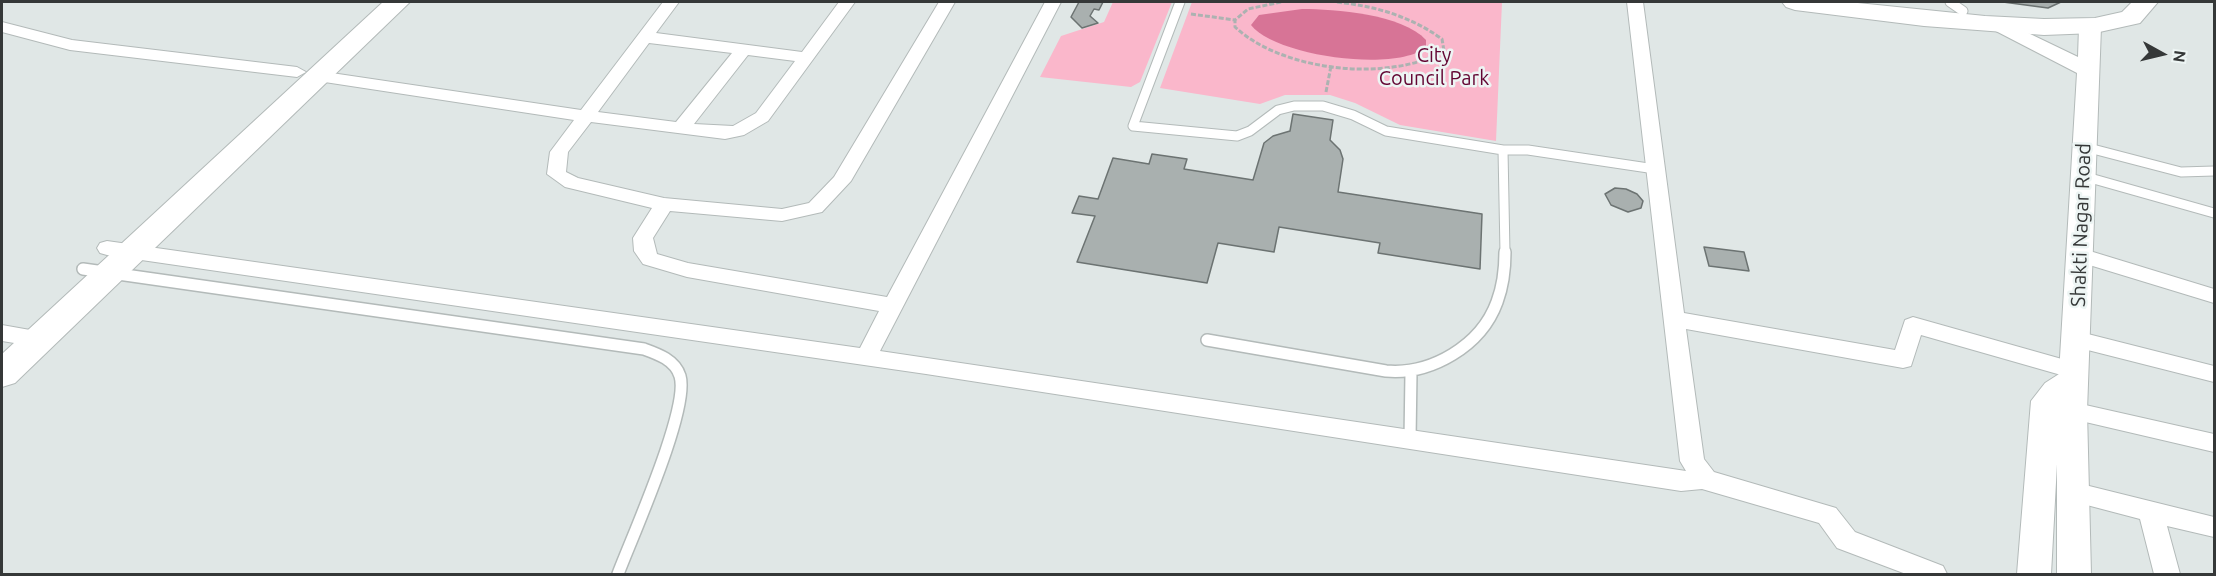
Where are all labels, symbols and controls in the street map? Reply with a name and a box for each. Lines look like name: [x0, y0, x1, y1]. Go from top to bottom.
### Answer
north arrow: [2132, 24, 2192, 84]
park label: City Council Park: [1379, 43, 1489, 90]
text: N: [2170, 49, 2190, 64]
street label: Shakti Nagar Road: [2066, 143, 2096, 307]

